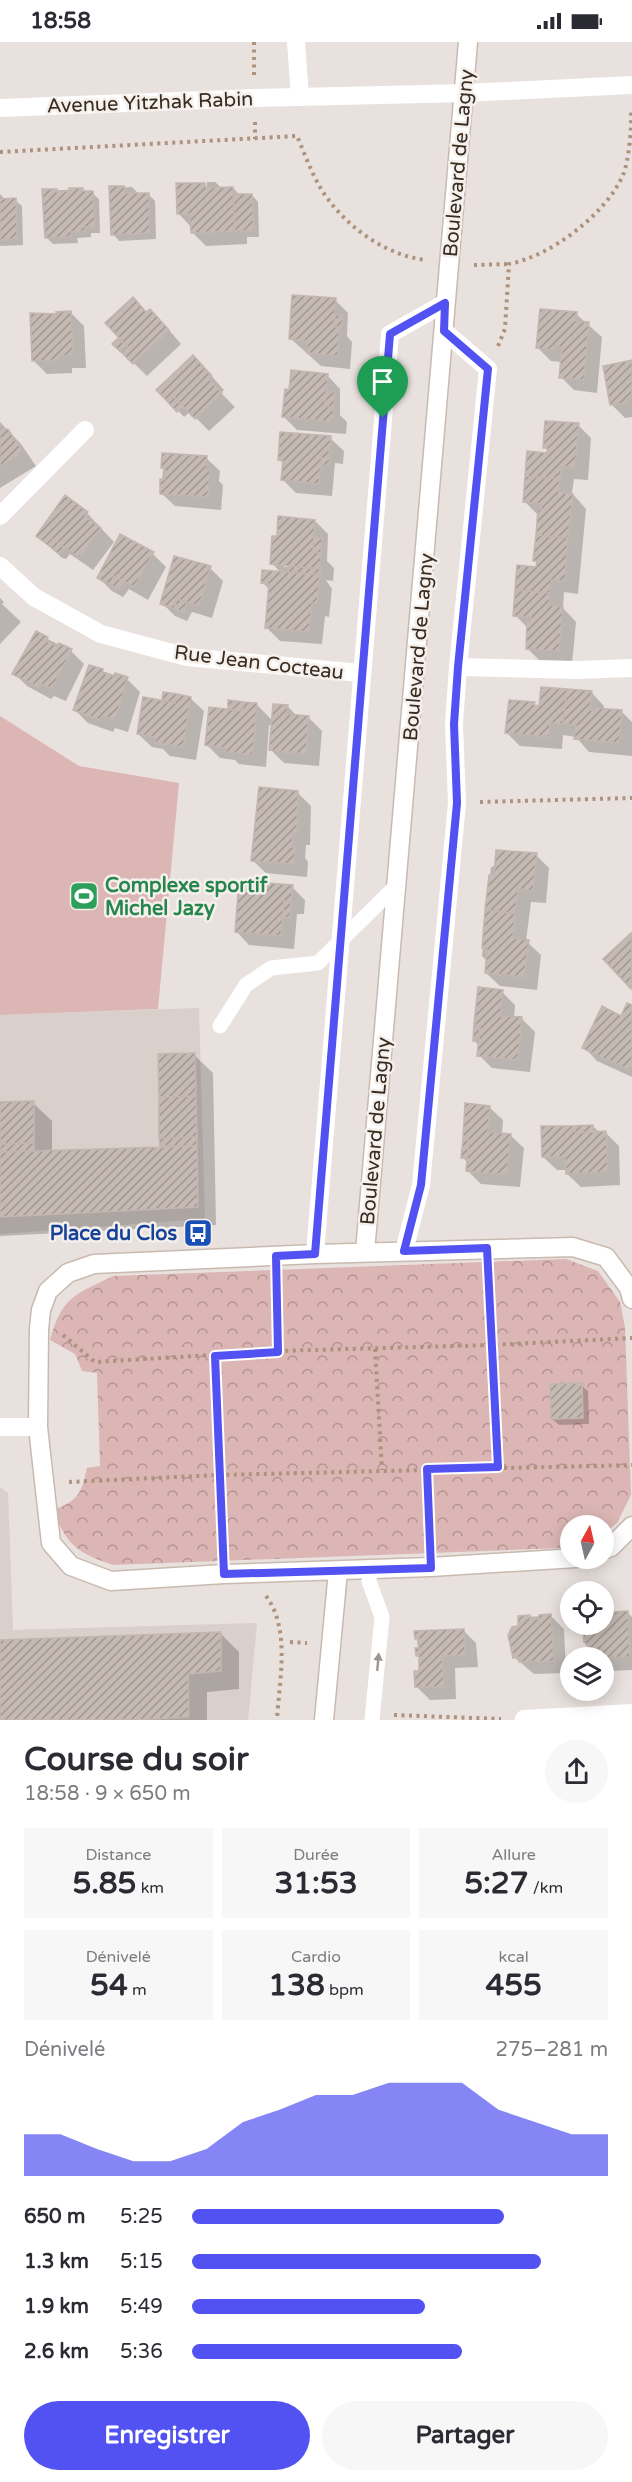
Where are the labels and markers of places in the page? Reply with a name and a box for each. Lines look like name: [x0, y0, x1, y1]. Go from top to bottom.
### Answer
pin: [357, 356, 408, 418]
place label: Complexe sportif Michel Jazy: [105, 874, 268, 921]
sports icon: Complexe sportif Michel Jazy: [68, 880, 100, 912]
bus stop icon: Place du Clos: [182, 1217, 214, 1249]
place label: Place du Clos: [50, 1222, 177, 1246]

